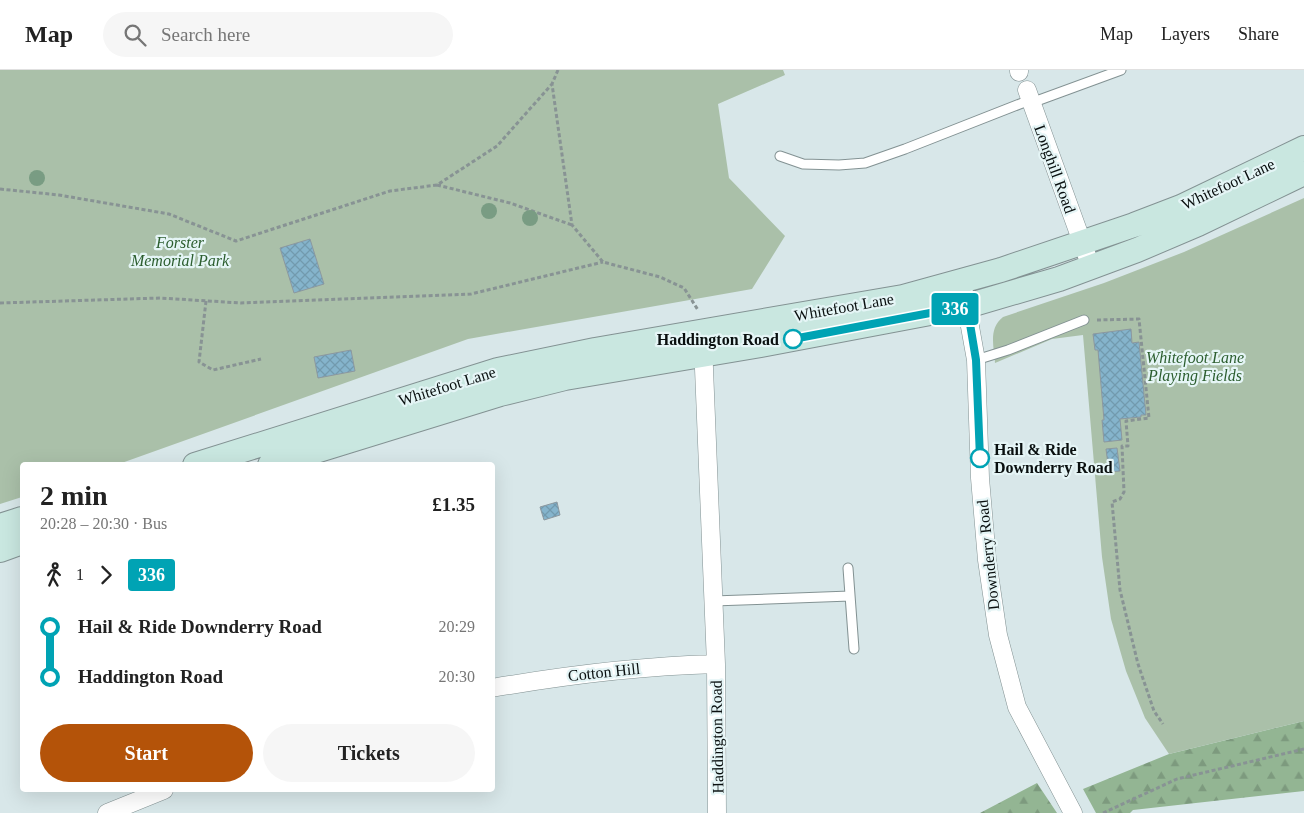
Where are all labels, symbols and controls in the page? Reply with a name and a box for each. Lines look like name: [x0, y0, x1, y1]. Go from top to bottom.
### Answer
search box: [103, 12, 453, 57]
text: Map: [25, 21, 73, 47]
icon: search: [121, 21, 149, 49]
text: Search here: [161, 24, 250, 45]
text: Map: [1100, 24, 1133, 44]
text: Layers: [1161, 24, 1210, 44]
text: Share: [1238, 24, 1279, 44]
street label: Longhill Road: [1030, 122, 1079, 216]
street label: Whitefoot Lane: [1179, 155, 1277, 213]
park label: Forster Memorial Park: [130, 234, 230, 269]
street label: Whitefoot Lane: [793, 290, 895, 324]
line badge: 336: [926, 293, 984, 325]
text: 336: [942, 299, 969, 319]
marker: Haddington Road: [783, 329, 803, 349]
place label: Haddington Road: [657, 331, 779, 349]
park label: Whitefoot Lane Playing Fields: [1146, 349, 1244, 385]
street label: Whitefoot Lane: [396, 363, 498, 409]
place label: Hail & Ride Downderry Road: [994, 441, 1113, 477]
marker: Hail & Ride Downderry Road: [970, 448, 990, 468]
text: 2 min: [40, 480, 108, 511]
text: £1.35: [432, 494, 475, 515]
street label: Downderry Road: [974, 499, 1003, 611]
text: 20:28 – 20:30 · Bus: [40, 515, 167, 532]
icon: walk: [40, 561, 68, 589]
icon: forward: [92, 561, 120, 589]
text: 336: [138, 565, 165, 585]
text: 1: [76, 566, 84, 583]
text: Hail & Ride Downderry Road: [78, 616, 322, 637]
text: 20:29: [439, 618, 475, 635]
street label: Cotton Hill: [567, 660, 641, 684]
text: Haddington Road: [78, 666, 223, 687]
text: 20:30: [439, 668, 475, 685]
street label: Haddington Road: [708, 680, 727, 794]
button: Start: [40, 724, 253, 782]
button: Tickets: [263, 724, 475, 782]

